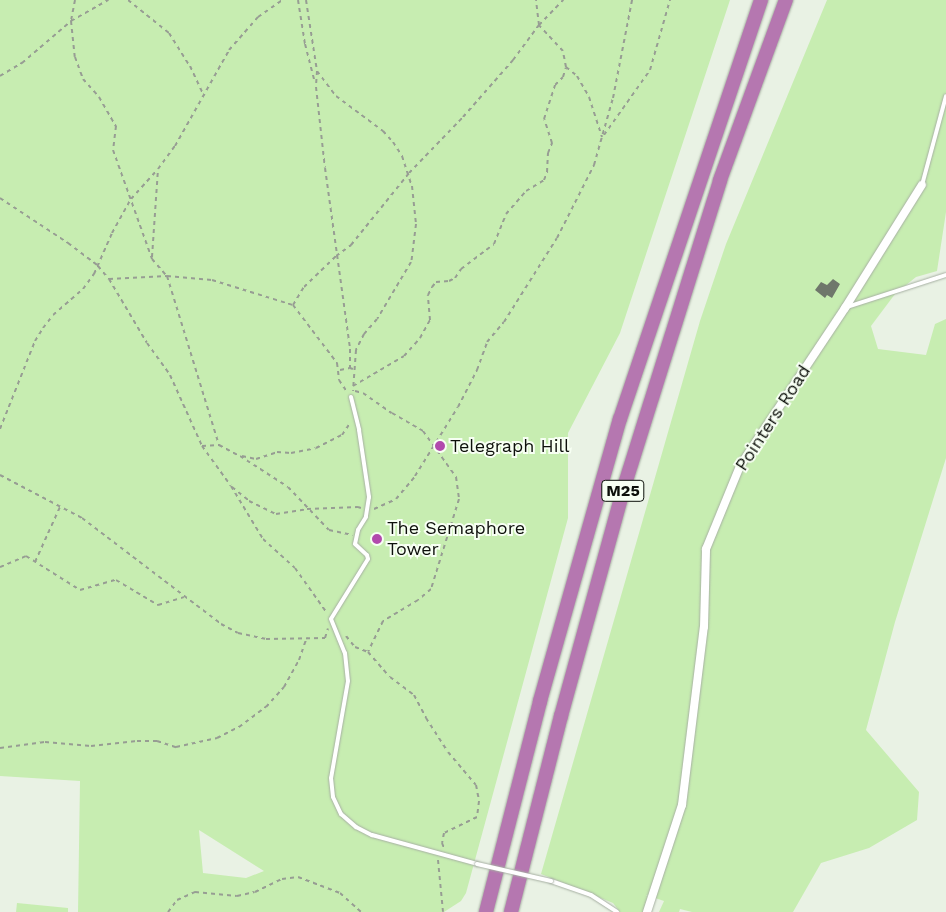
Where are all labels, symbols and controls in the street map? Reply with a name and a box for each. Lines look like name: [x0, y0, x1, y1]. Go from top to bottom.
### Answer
street label: Pointers Road: [731, 361, 815, 475]
place label: Telegraph Hill: [450, 435, 570, 457]
marker: Telegraph Hill: [434, 440, 446, 452]
road number: M25: [600, 478, 646, 504]
place label: The Semaphore Tower: [387, 518, 525, 560]
marker: The Semaphore Tower: [371, 533, 383, 545]

